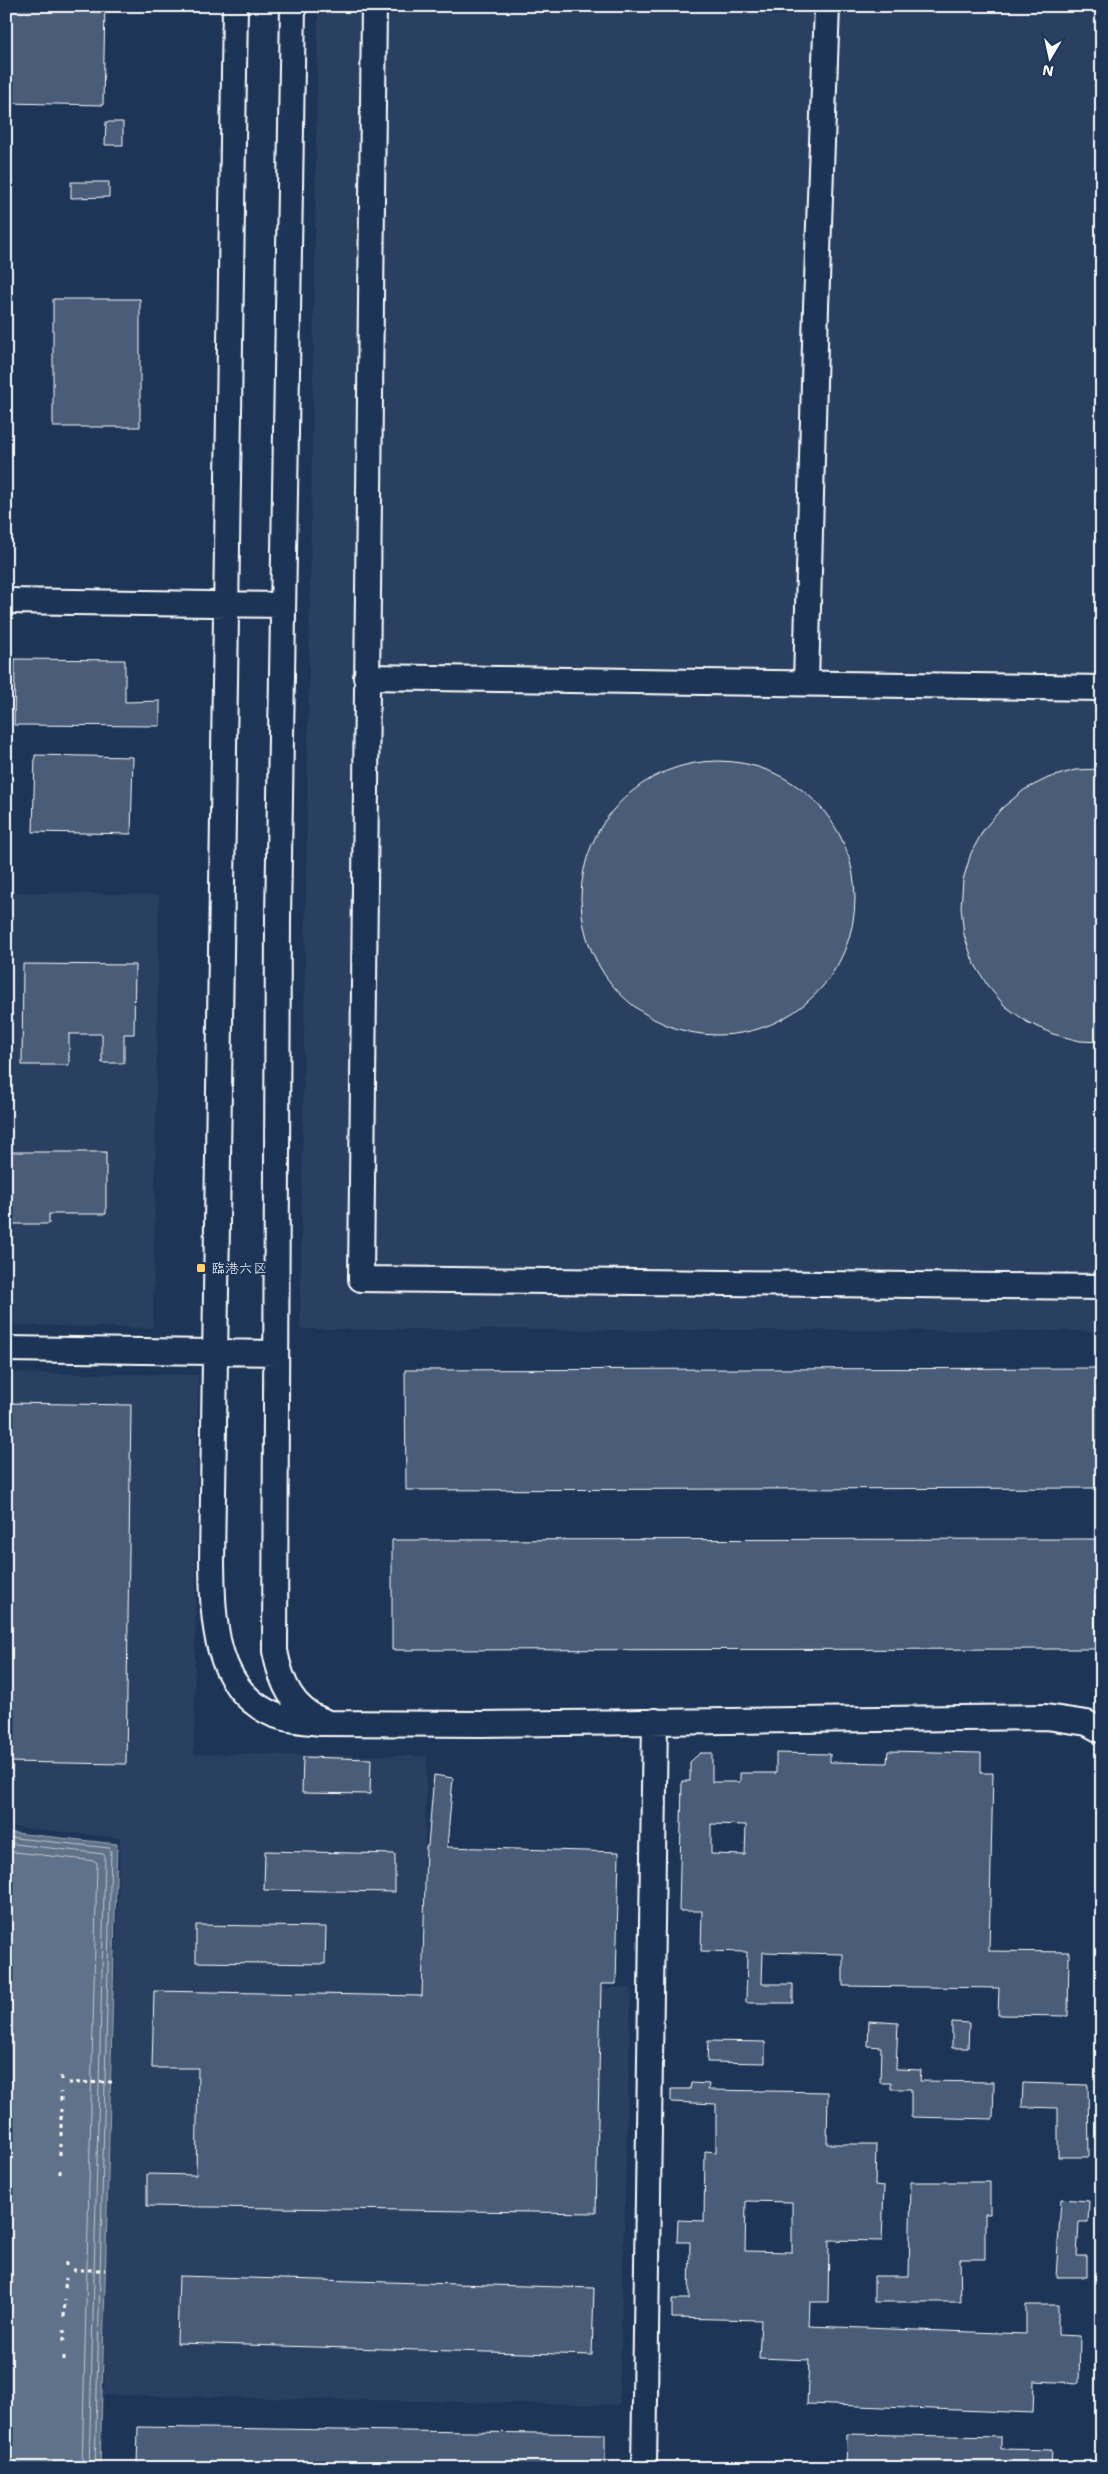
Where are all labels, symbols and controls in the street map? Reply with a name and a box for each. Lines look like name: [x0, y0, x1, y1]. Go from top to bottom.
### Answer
north arrow: [1026, 32, 1076, 82]
text: N: [1041, 61, 1055, 81]
place label: 臨港六区: [211, 1259, 267, 1277]
marker: 臨港六区: [195, 1262, 207, 1274]

